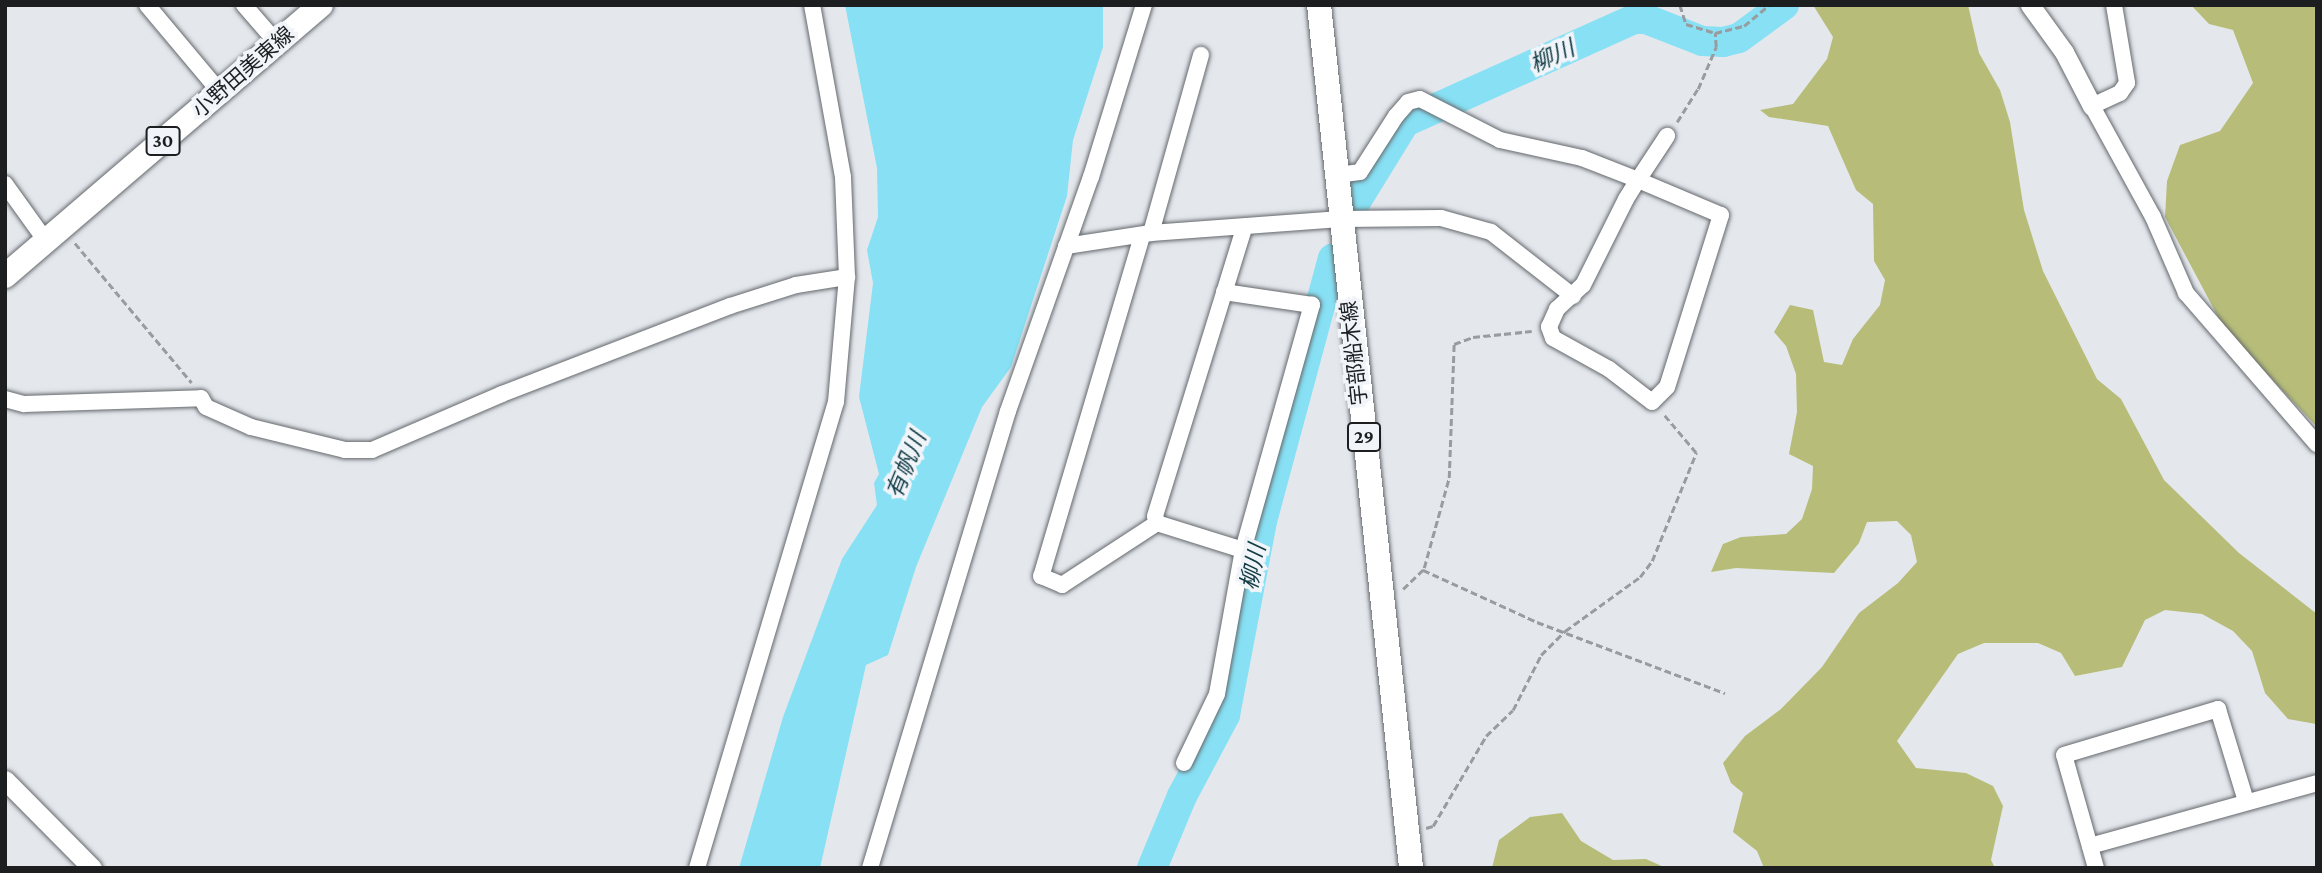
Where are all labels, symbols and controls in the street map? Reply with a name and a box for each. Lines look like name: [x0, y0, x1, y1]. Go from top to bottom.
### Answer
street label: 小野田美東線: [187, 21, 299, 123]
water label: 柳川: [1525, 34, 1579, 78]
road number: 30: [146, 125, 180, 156]
street label: 宇部船木線: [1336, 299, 1372, 407]
road number: 29: [1346, 422, 1382, 452]
water label: 有帆川: [880, 428, 932, 502]
water label: 柳川: [1235, 542, 1271, 592]

